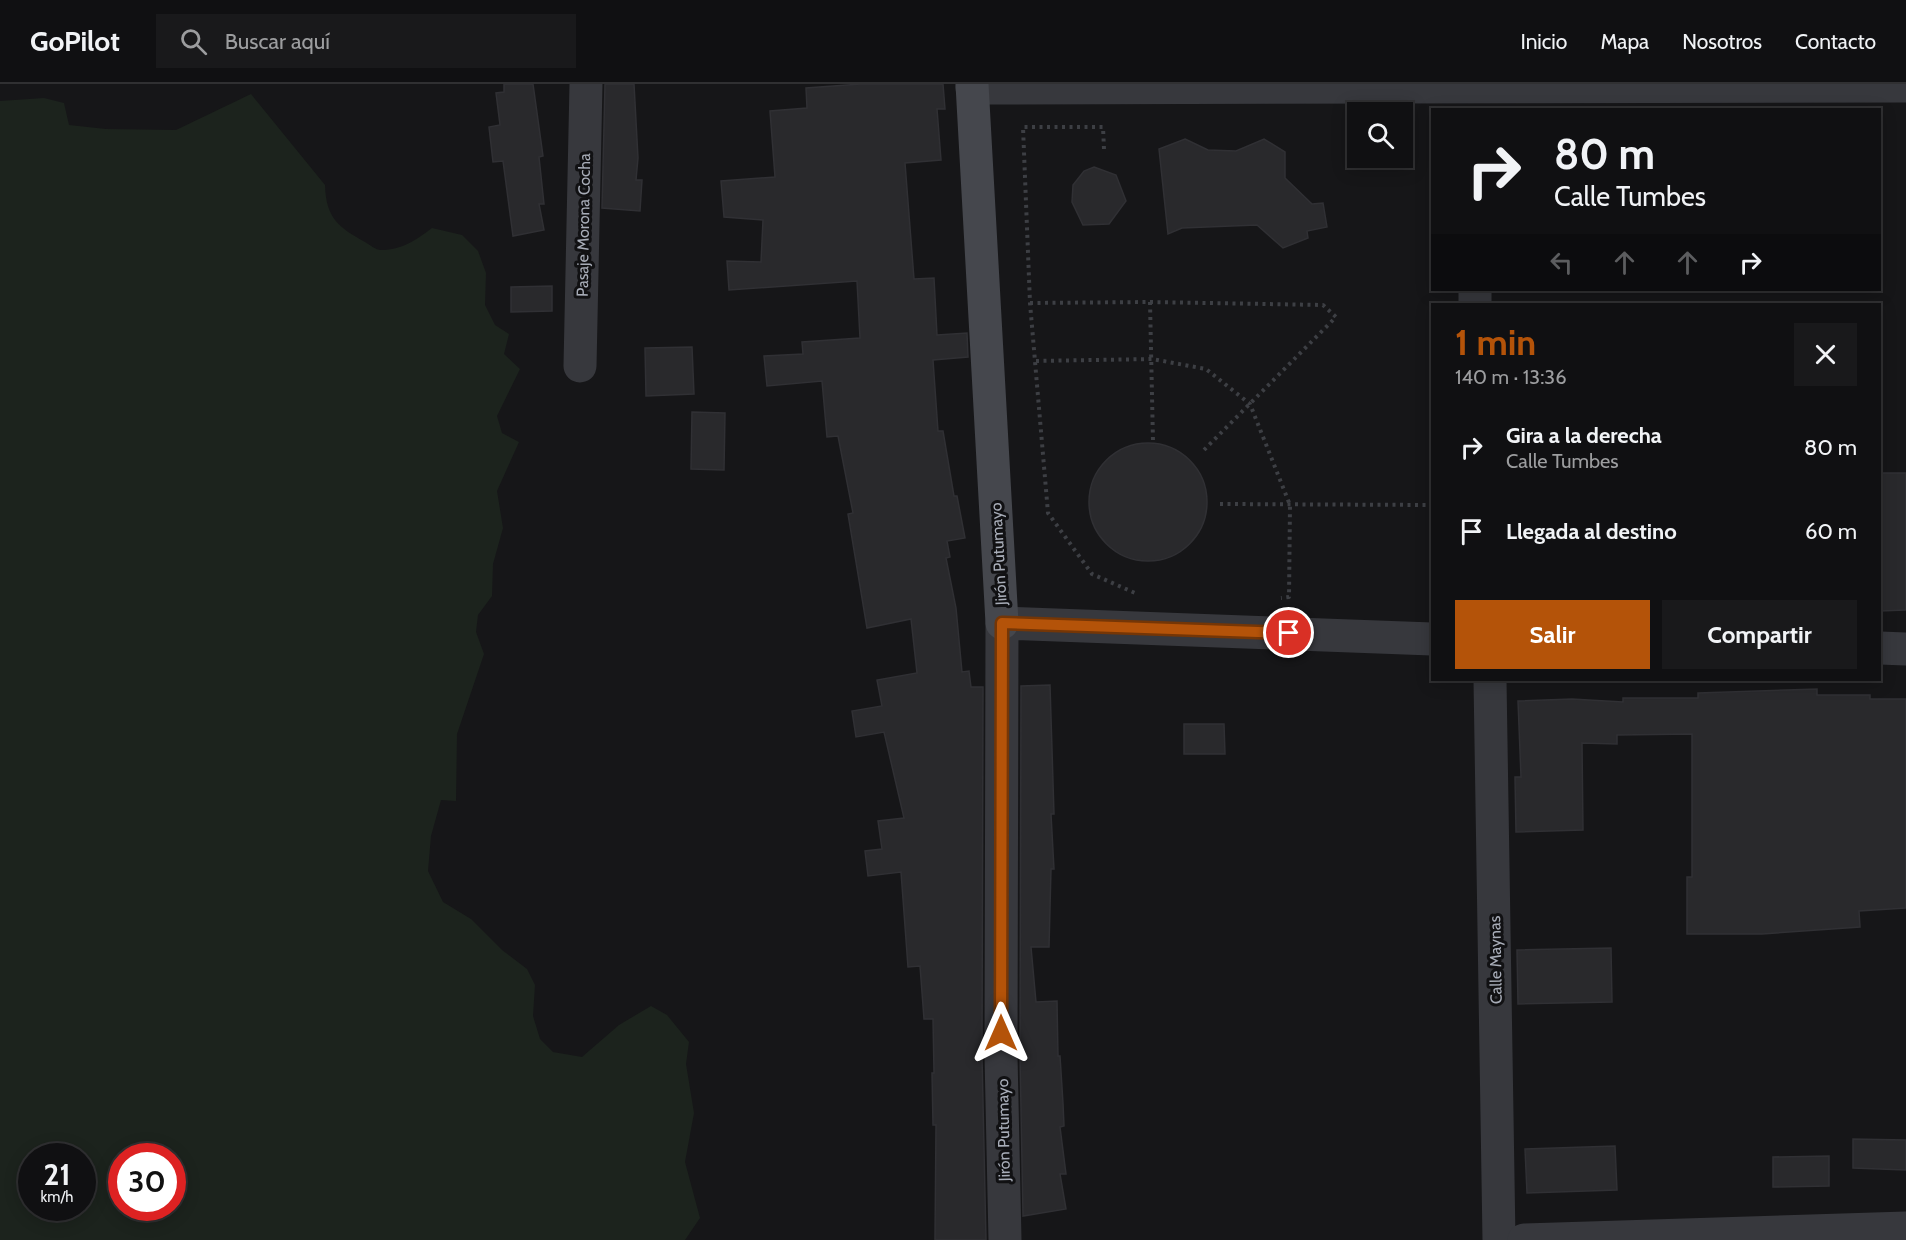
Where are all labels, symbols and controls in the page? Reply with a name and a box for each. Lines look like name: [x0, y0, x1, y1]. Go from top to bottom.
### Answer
search box: [156, 14, 576, 68]
text: GoPilot: [30, 24, 120, 58]
icon: search: [177, 25, 210, 58]
text: Buscar aquí: [225, 28, 330, 55]
text: Inicio: [1520, 29, 1567, 54]
text: Mapa: [1600, 29, 1649, 54]
text: Nosotros: [1682, 29, 1762, 54]
text: Contacto: [1795, 29, 1876, 54]
map controls: [1347, 102, 1413, 168]
button: search: [1347, 102, 1413, 168]
text: 80 m: [1554, 128, 1655, 180]
icon: right: [1455, 132, 1533, 210]
street label: Pasaje Morona Cocha: [573, 153, 594, 297]
text: Calle Tumbes: [1554, 180, 1706, 213]
icon: left: [1545, 246, 1578, 279]
icon: ahead: [1608, 246, 1641, 279]
icon: ahead: [1671, 246, 1704, 279]
icon: right: [1734, 246, 1767, 279]
text: 1 min: [1455, 320, 1536, 364]
button: close: [1794, 323, 1857, 386]
text: 140 m · 13:36: [1455, 365, 1567, 389]
text: Gira a la derecha: [1506, 422, 1662, 449]
icon: right: [1455, 431, 1488, 464]
text: 80 m: [1804, 434, 1857, 461]
text: Calle Tumbes: [1506, 449, 1619, 473]
street label: Jirón Putumayo: [986, 502, 1011, 607]
icon: arrive: [1455, 515, 1488, 548]
text: Llegada al destino: [1506, 518, 1677, 545]
text: 60 m: [1805, 518, 1857, 545]
button: Salir: [1455, 600, 1650, 669]
button: Compartir: [1662, 600, 1857, 669]
pin: [1263, 607, 1314, 658]
icon: arrive: [1272, 616, 1305, 649]
street label: Calle Maynas: [1485, 915, 1506, 1004]
position arrow: [969, 1001, 1033, 1065]
street label: Jirón Putumayo: [993, 1078, 1014, 1183]
speed limit sign: 30: [108, 1143, 186, 1221]
text: 21: [44, 1156, 70, 1193]
text: km/h: [41, 1188, 73, 1206]

